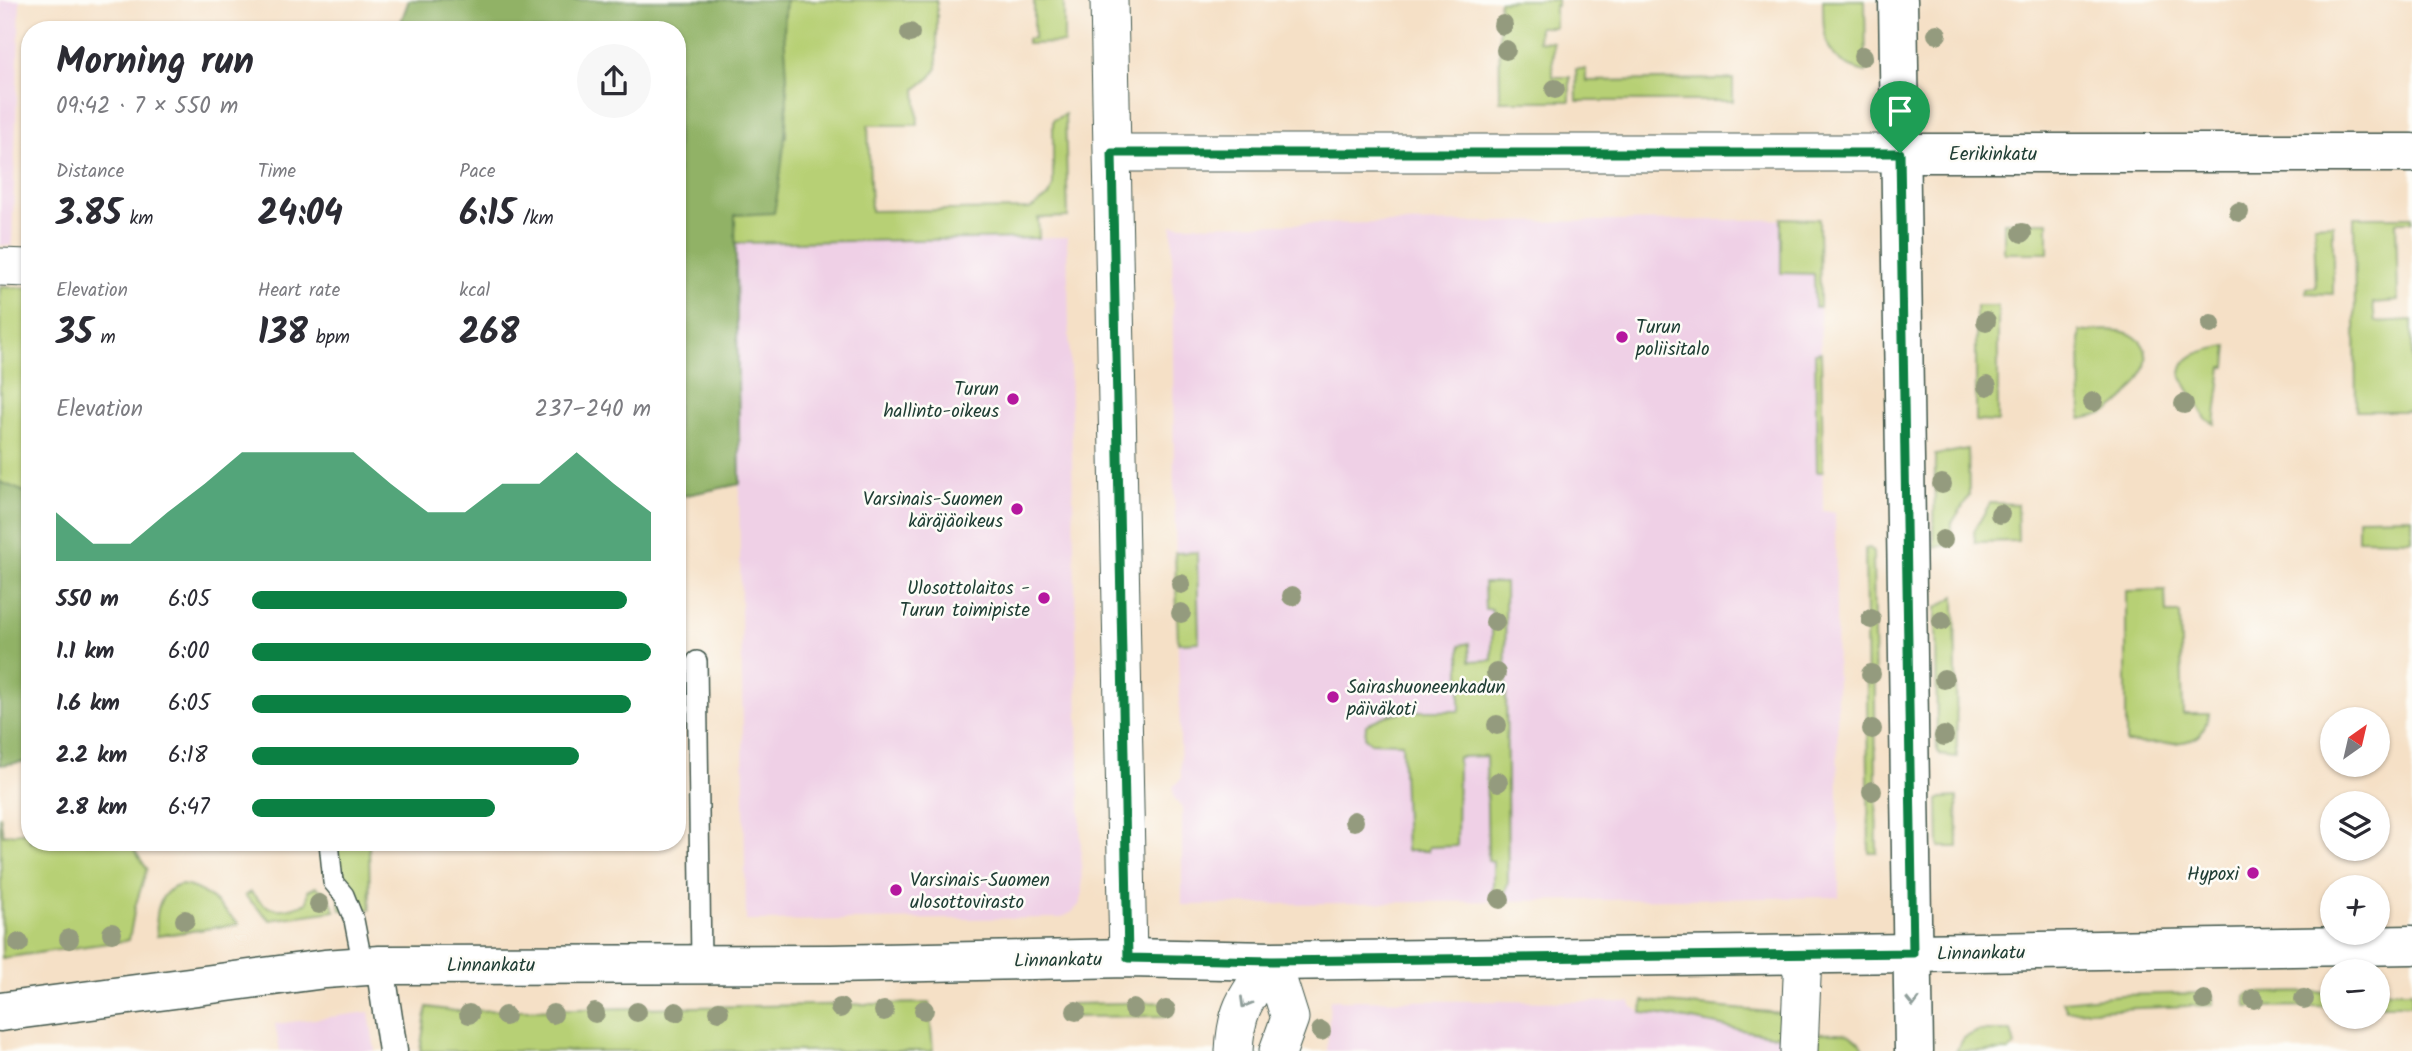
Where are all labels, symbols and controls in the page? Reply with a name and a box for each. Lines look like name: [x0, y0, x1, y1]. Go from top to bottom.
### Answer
text: Morning run: [56, 33, 254, 93]
button: share: [577, 44, 651, 118]
pin: [1870, 81, 1930, 153]
text: 09:42 · 7 × 550 m: [56, 89, 238, 125]
icon: arrive: [1881, 92, 1919, 130]
street label: Eerikinkatu: [1949, 140, 2037, 170]
text: Distance: [56, 157, 124, 187]
text: Time: [258, 157, 296, 187]
text: Pace: [459, 157, 496, 187]
text: 3.85: [56, 187, 122, 243]
text: 24:04: [258, 187, 343, 243]
text: 6:15: [459, 187, 515, 243]
text: km: [122, 204, 153, 234]
text: /km: [515, 204, 554, 234]
text: Elevation: [56, 276, 128, 306]
text: Heart rate: [258, 276, 340, 306]
text: kcal: [459, 276, 490, 306]
text: 35: [56, 306, 93, 362]
text: 138: [258, 306, 308, 362]
text: 268: [459, 306, 519, 362]
place label: Turun poliisitalo: [1635, 313, 1710, 365]
text: m: [93, 323, 116, 353]
text: bpm: [308, 323, 350, 353]
marker: Turun poliisitalo: [1614, 329, 1630, 345]
place label: Turun hallinto-oikeus: [883, 375, 999, 427]
marker: Turun hallinto-oikeus: [1005, 391, 1021, 407]
text: Elevation: [56, 392, 143, 428]
text: 237–240 m: [535, 392, 651, 428]
place label: Varsinais-Suomen käräjäoikeus: [863, 485, 1003, 537]
marker: Varsinais-Suomen käräjäoikeus: [1009, 501, 1025, 517]
place label: Ulosottolaitos - Turun toimipiste: [900, 574, 1030, 626]
text: 550 m: [56, 582, 119, 618]
text: 6:05: [168, 582, 210, 618]
marker: Ulosottolaitos - Turun toimipiste: [1036, 590, 1052, 606]
text: 1.1 km: [56, 634, 114, 670]
text: 6:00: [168, 634, 209, 670]
place label: Sairashuoneenkadun päiväkoti: [1346, 673, 1506, 725]
text: 1.6 km: [56, 686, 120, 722]
text: 6:05: [168, 686, 210, 722]
marker: Sairashuoneenkadun päiväkoti: [1325, 689, 1341, 705]
north arrow: [2320, 707, 2390, 777]
map controls: [2320, 707, 2390, 1029]
text: 2.2 km: [56, 738, 127, 774]
text: 6:18: [168, 738, 208, 774]
text: 2.8 km: [56, 790, 127, 826]
text: 6:47: [168, 790, 210, 826]
button: layers: [2320, 791, 2390, 861]
place label: Hypoxi: [2187, 860, 2240, 890]
marker: Hypoxi: [2245, 865, 2261, 881]
place label: Varsinais-Suomen ulosottovirasto: [910, 866, 1050, 918]
button: +: [2320, 875, 2390, 945]
marker: Varsinais-Suomen ulosottovirasto: [888, 882, 904, 898]
street label: Linnankatu: [1937, 938, 2026, 970]
street label: Linnankatu: [1014, 945, 1103, 977]
street label: Linnankatu: [447, 951, 535, 981]
button: −: [2320, 959, 2390, 1029]
one-way arrow: [1240, 995, 1253, 1008]
one-way arrow: [1906, 997, 1921, 1008]

